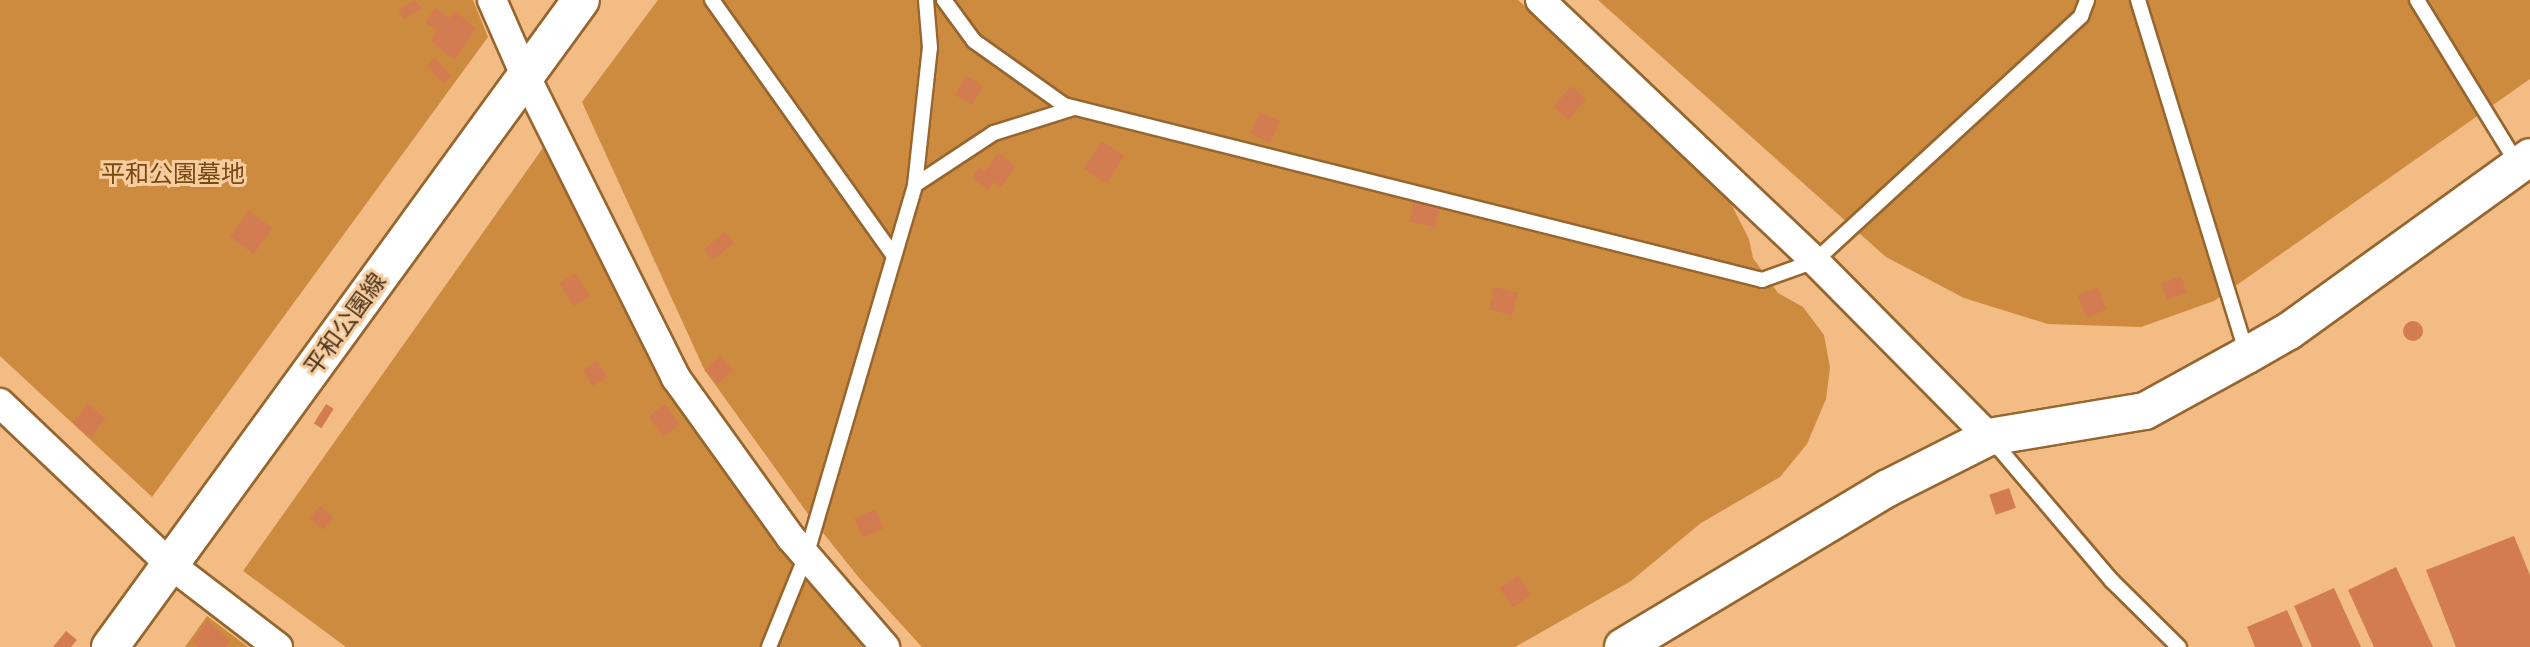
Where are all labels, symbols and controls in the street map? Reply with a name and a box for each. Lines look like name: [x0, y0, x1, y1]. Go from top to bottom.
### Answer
park label: 平和公園墓地: [101, 160, 245, 188]
street label: 平和公園線: [298, 267, 392, 381]

